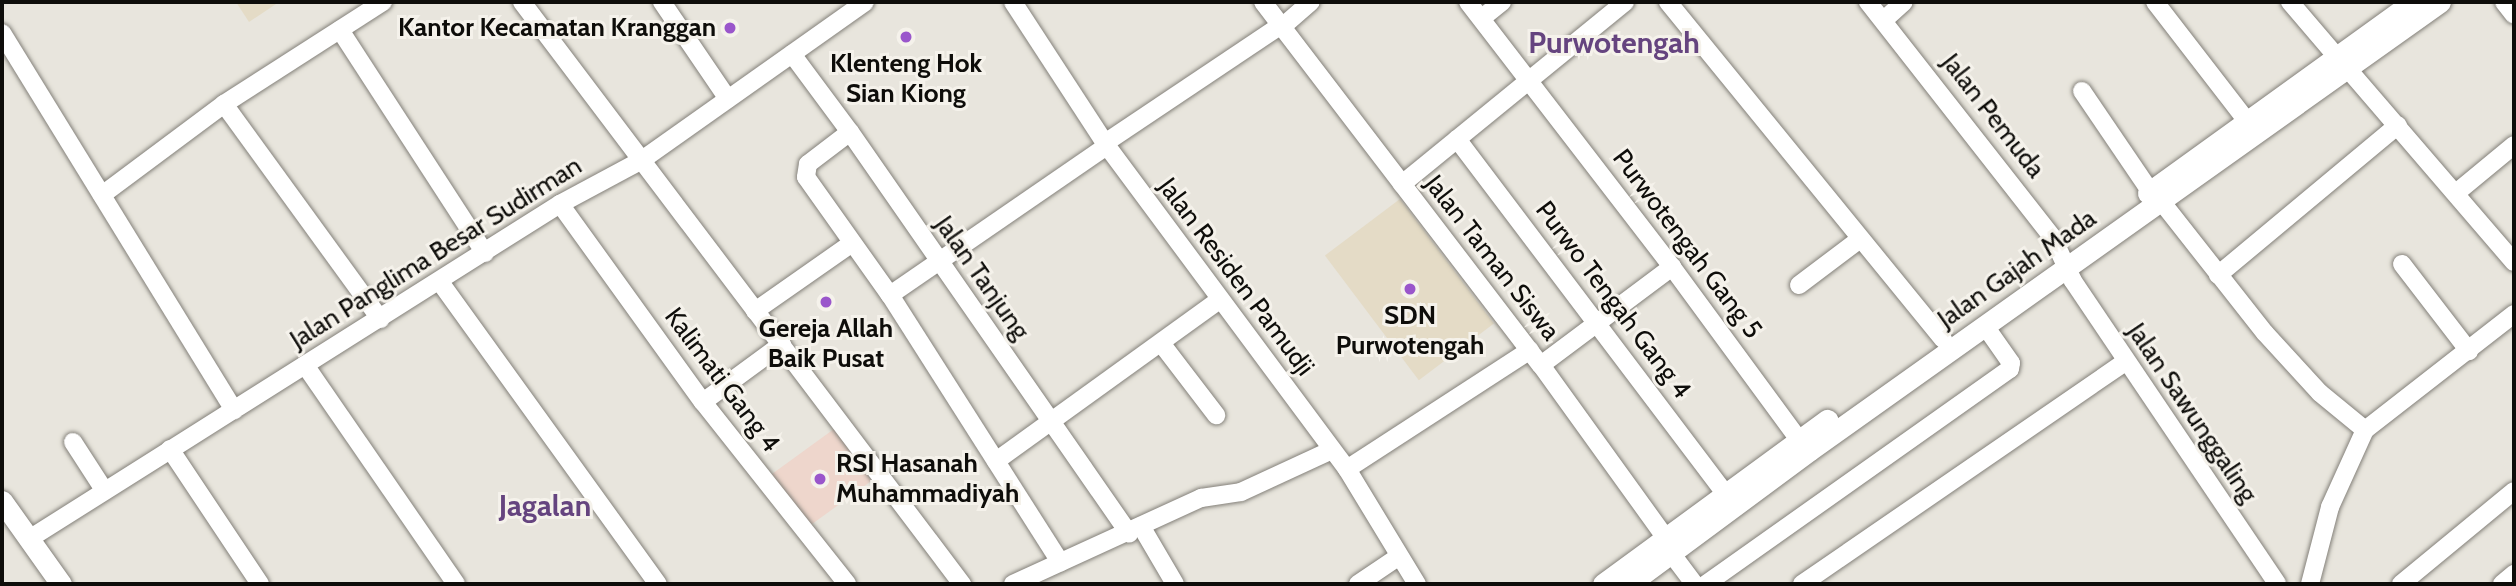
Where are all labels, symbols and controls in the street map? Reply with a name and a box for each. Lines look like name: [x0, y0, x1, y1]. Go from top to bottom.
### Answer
place label: Kantor Kecamatan Kranggan: [398, 12, 716, 44]
marker: Kantor Kecamatan Kranggan: [722, 20, 738, 36]
district label: Purwotengah: [1528, 25, 1700, 61]
marker: Klenteng Hok Sian Kiong: [898, 29, 914, 45]
place label: Klenteng Hok Sian Kiong: [830, 48, 982, 110]
street label: Jalan Pemuda: [1935, 48, 2051, 184]
street label: Purwotengah Gang 5: [1606, 143, 1768, 345]
street label: Jalan Panglima Besar Sudirman: [284, 150, 588, 356]
street label: Jalan Taman Siswa: [1418, 169, 1566, 347]
street label: Jalan Residen Pamudji: [1151, 172, 1321, 382]
street label: Purwo Tengah Gang 4: [1529, 195, 1697, 405]
street label: Jalan Gajah Mada: [1932, 203, 2102, 335]
street label: Jalan Tanjung: [928, 210, 1036, 346]
marker: SDN Purwotengah: [1402, 281, 1418, 297]
marker: Gereja Allah Baik Pusat: [818, 294, 834, 310]
place label: SDN Purwotengah: [1336, 300, 1484, 362]
street label: Kalimati Gang 4: [658, 302, 786, 458]
place label: Gereja Allah Baik Pusat: [759, 313, 893, 374]
street label: Jalan Sawunggaling: [2120, 317, 2264, 509]
place label: RSI Hasanah Muhammadiyah: [836, 448, 1019, 510]
marker: RSI Hasanah Muhammadiyah: [810, 469, 830, 489]
district label: Jagalan: [499, 488, 591, 524]

